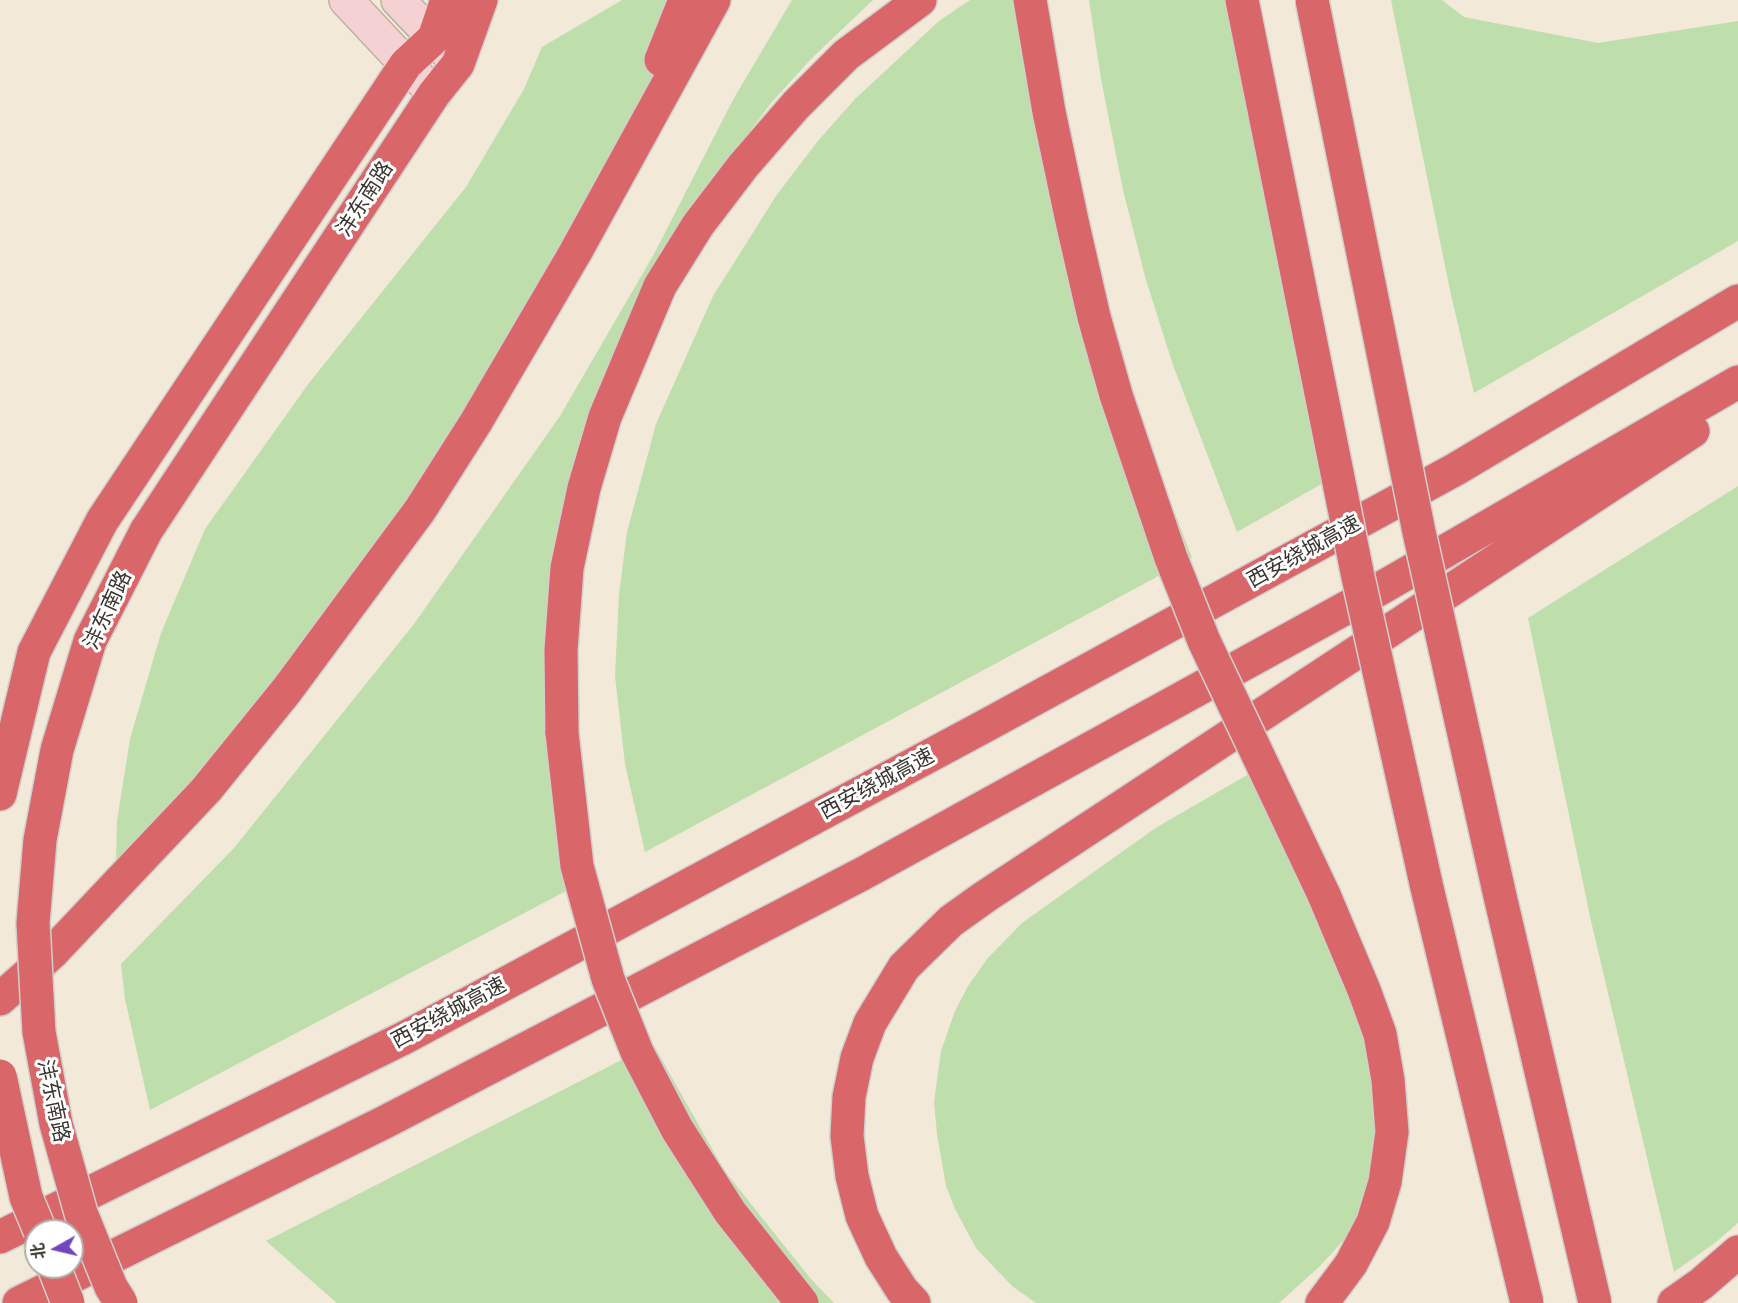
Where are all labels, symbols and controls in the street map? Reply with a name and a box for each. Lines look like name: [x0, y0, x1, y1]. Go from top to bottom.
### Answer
street label: 沣东南路: [332, 157, 398, 241]
street label: 西安绕城高速: [1243, 510, 1365, 594]
street label: 沣东南路: [79, 567, 137, 653]
street label: 西安绕城高速: [815, 743, 939, 825]
street label: 西安绕城高速: [387, 972, 511, 1054]
street label: 沣东南路: [32, 1057, 74, 1145]
north arrow: [24, 1219, 84, 1279]
text: 北: [27, 1242, 49, 1261]

